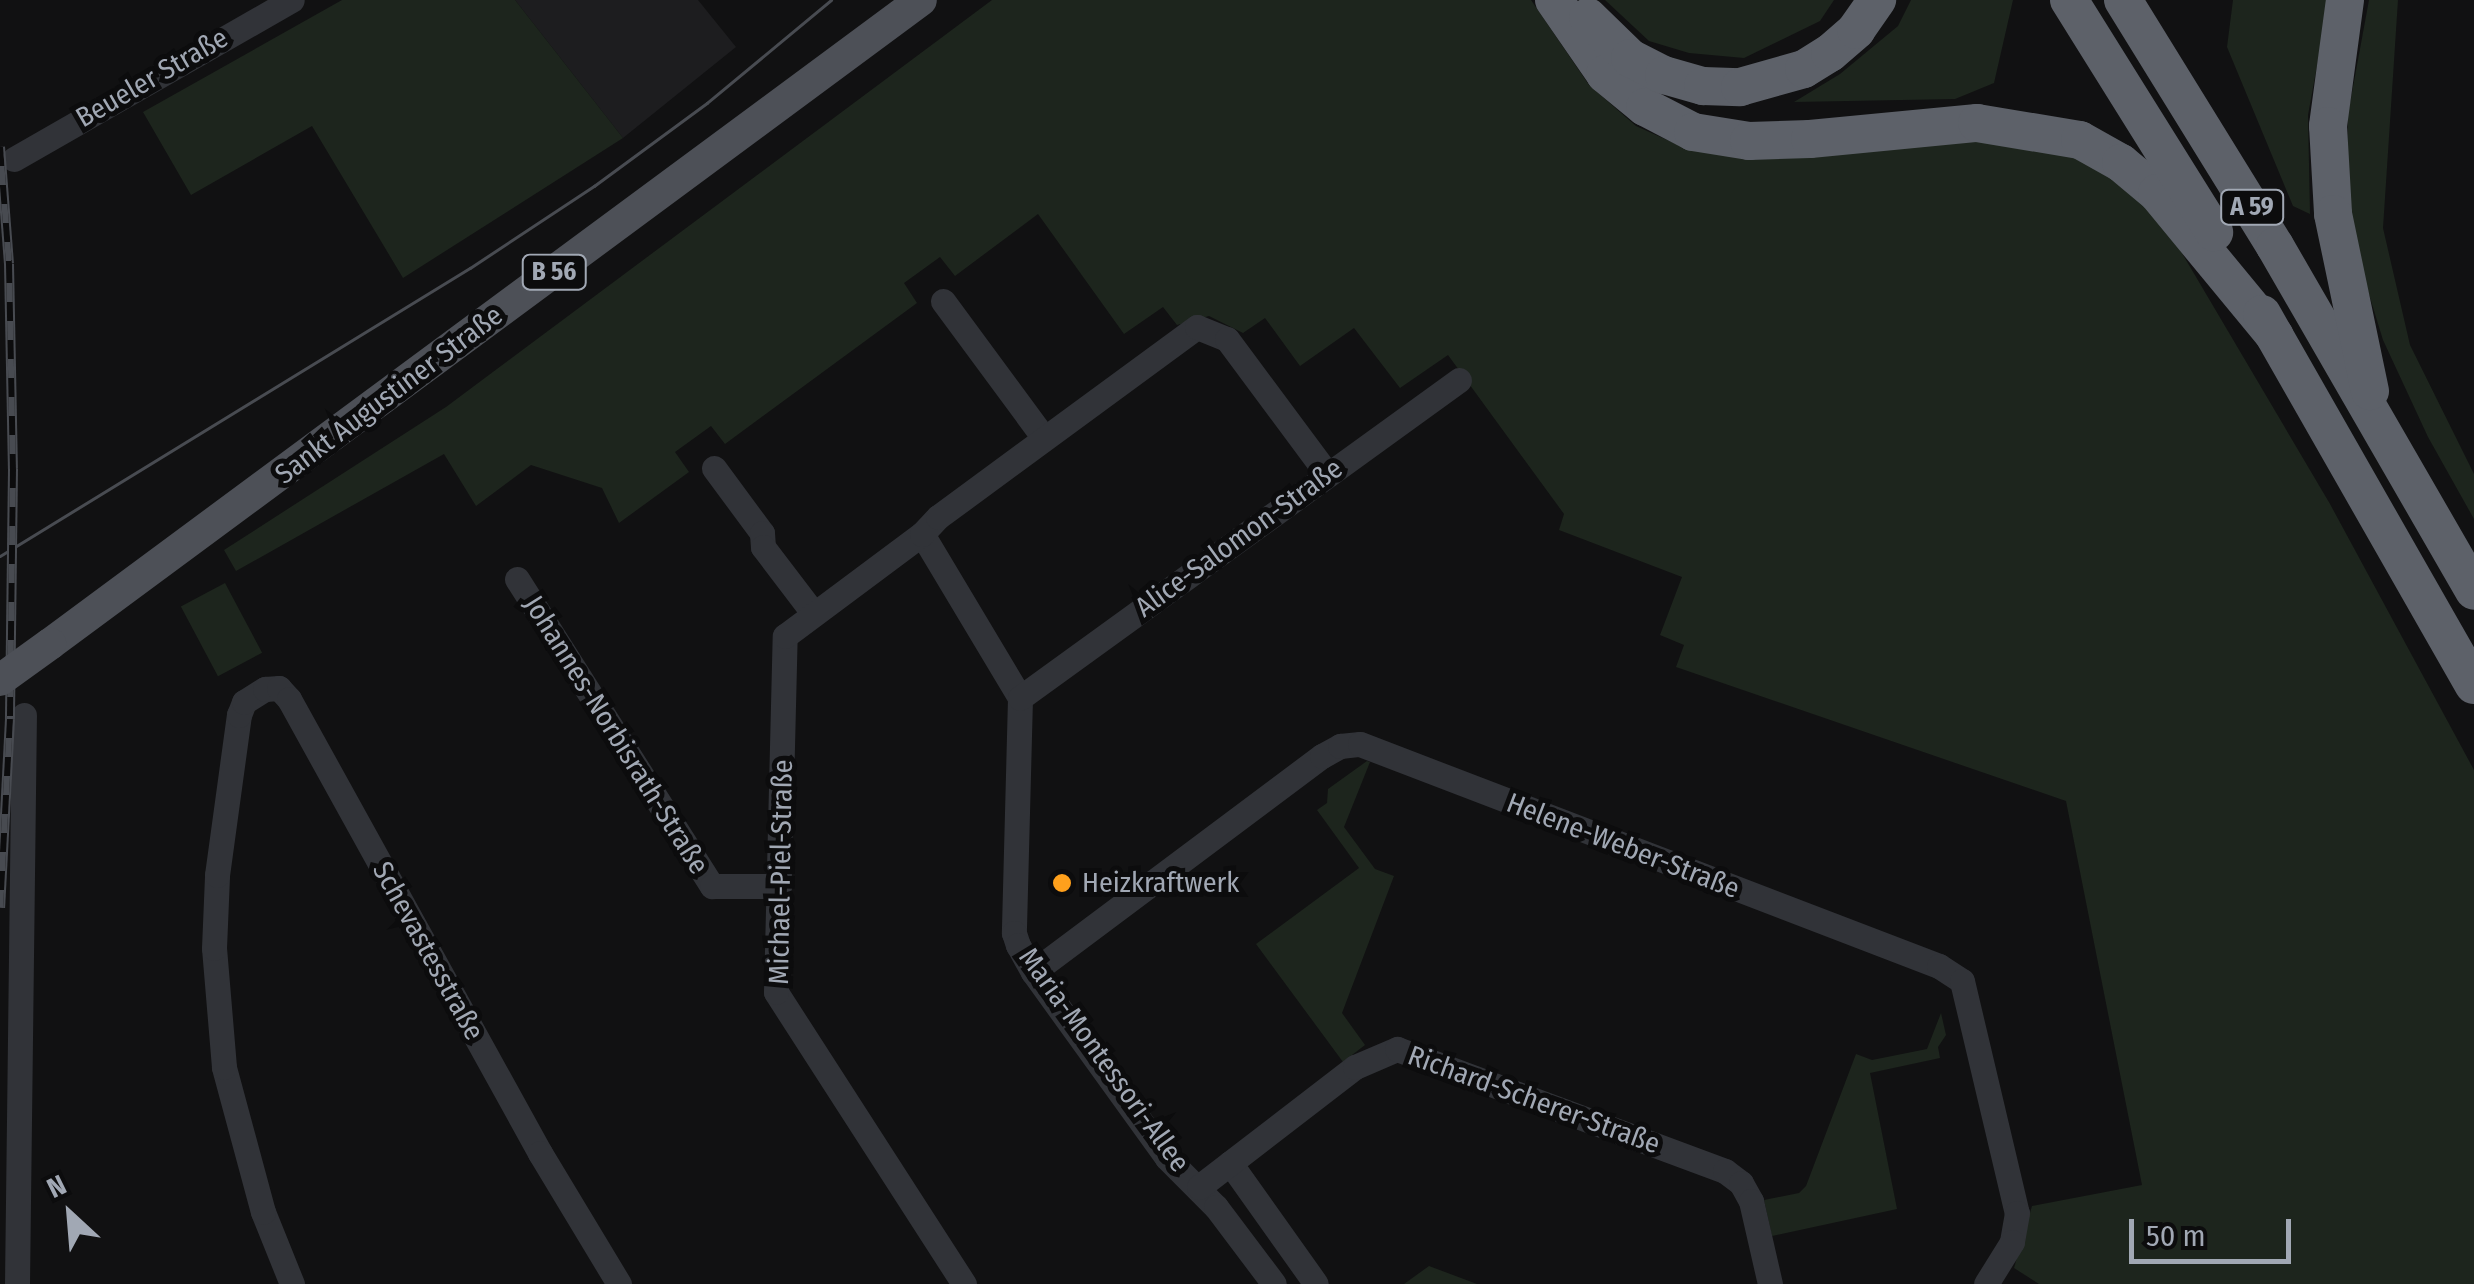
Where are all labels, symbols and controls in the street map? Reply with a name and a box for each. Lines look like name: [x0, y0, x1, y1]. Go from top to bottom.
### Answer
street label: Beueler Straße: [70, 21, 234, 135]
road number: A 59: [2220, 187, 2284, 227]
road number: B 56: [522, 252, 586, 292]
street label: Sankt Augustiner Straße: [269, 299, 509, 491]
street label: Alice-Salomon-Straße: [1129, 452, 1349, 624]
street label: Johannes-Norbisrath-Straße: [516, 590, 716, 880]
street label: Michael-Piel-Straße: [762, 759, 800, 985]
street label: Helene-Weber-Straße: [1502, 786, 1744, 906]
street label: Schevastesstraße: [365, 856, 491, 1046]
place label: Heizkraftwerk: [1082, 866, 1239, 900]
marker: Heizkraftwerk: [1051, 872, 1073, 894]
street label: Maria-Montessori-Allee: [1012, 942, 1196, 1178]
street label: Richard-Scherer-Straße: [1403, 1039, 1665, 1161]
north arrow: [20, 1164, 120, 1264]
text: N: [42, 1168, 71, 1205]
scale bar: [2134, 1199, 2296, 1261]
text: 50 m: [2146, 1218, 2206, 1254]

